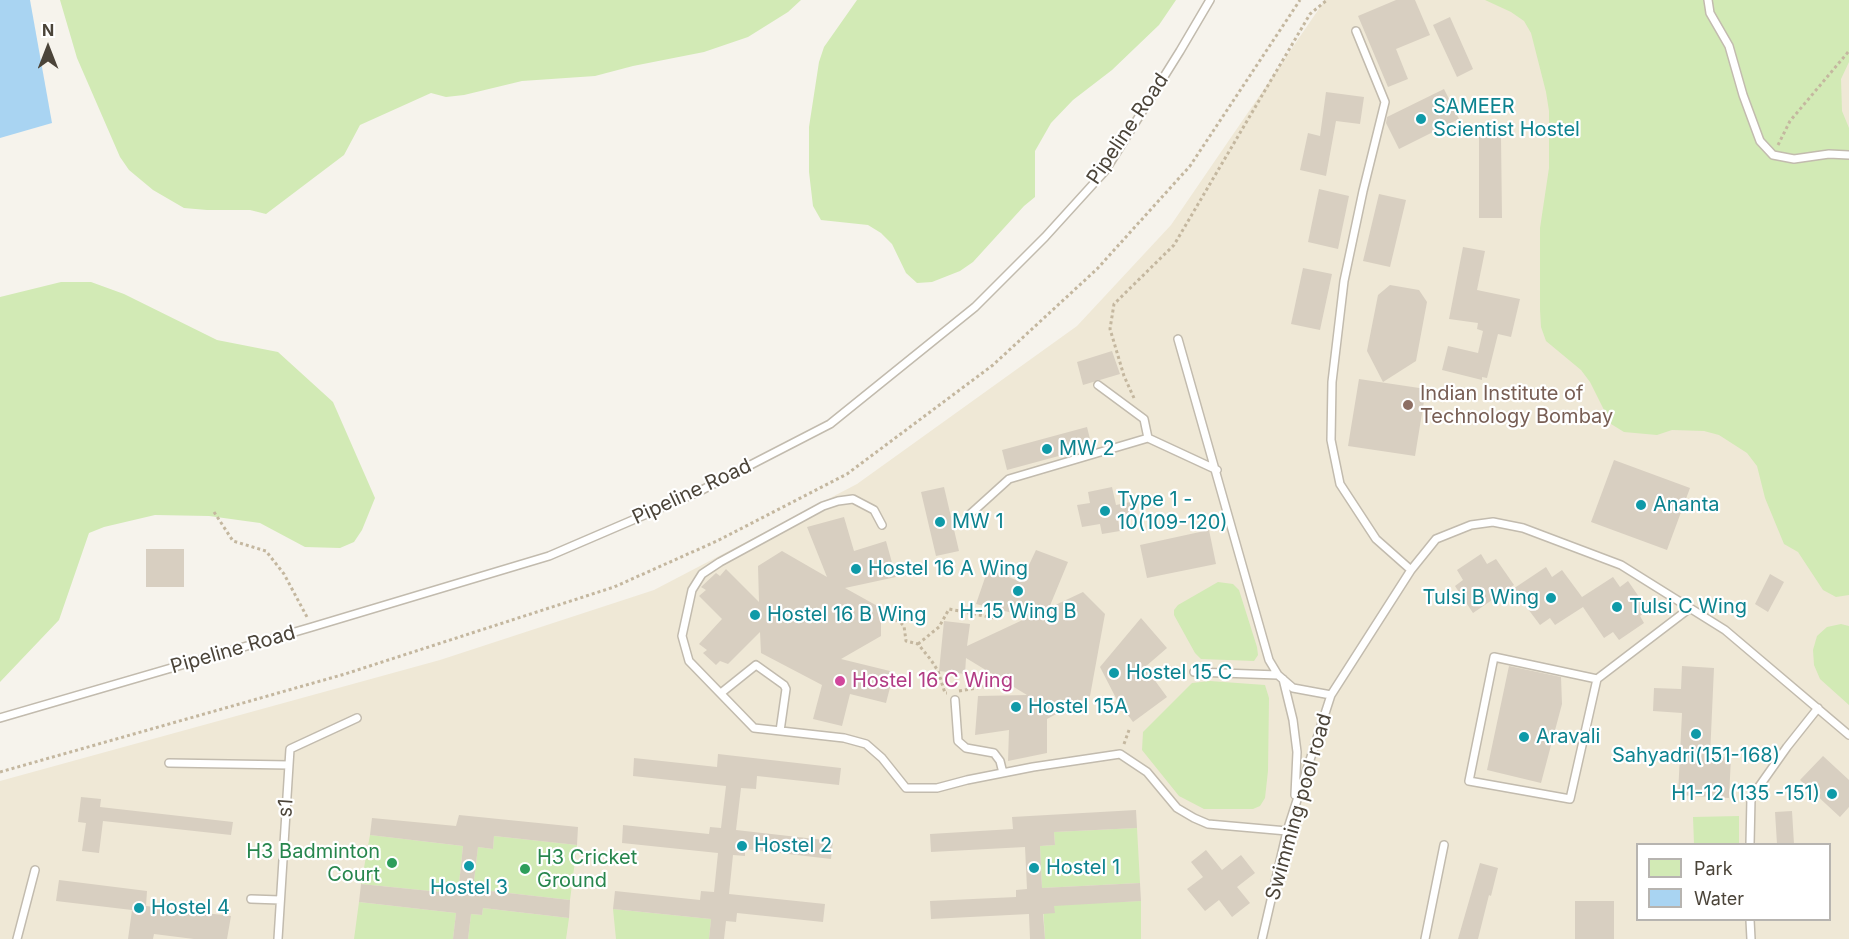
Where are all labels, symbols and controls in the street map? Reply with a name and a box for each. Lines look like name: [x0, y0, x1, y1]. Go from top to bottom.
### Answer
north arrow: [18, 18, 78, 78]
text: N: [42, 20, 54, 40]
street label: Pipeline Road: [1082, 69, 1174, 189]
place label: SAMEER Scientist Hostel: [1433, 95, 1580, 142]
marker: SAMEER Scientist Hostel: [1414, 112, 1428, 126]
place label: Indian Institute of Technology Bombay: [1420, 382, 1613, 429]
marker: Indian Institute of Technology Bombay: [1401, 398, 1415, 412]
place label: MW 2: [1059, 437, 1115, 461]
marker: MW 2: [1040, 442, 1054, 456]
street label: Pipeline Road: [629, 454, 755, 530]
place label: Type 1 - 10(109-120): [1117, 488, 1228, 535]
place label: Ananta: [1653, 493, 1720, 517]
marker: Ananta: [1634, 498, 1648, 512]
marker: Type 1 - 10(109-120): [1098, 504, 1112, 518]
place label: MW 1: [952, 510, 1004, 534]
marker: MW 1: [933, 515, 947, 529]
place label: Hostel 16 A Wing: [868, 557, 1028, 581]
marker: Hostel 16 A Wing: [849, 562, 863, 576]
marker: H-15 Wing B: [1011, 584, 1025, 598]
place label: Tulsi B Wing: [1423, 586, 1539, 610]
marker: Tulsi B Wing: [1544, 591, 1558, 605]
place label: Tulsi C Wing: [1629, 595, 1747, 619]
place label: H-15 Wing B: [959, 600, 1077, 624]
marker: Tulsi C Wing: [1610, 600, 1624, 614]
place label: Hostel 16 B Wing: [767, 603, 926, 627]
marker: Hostel 16 B Wing: [748, 608, 762, 622]
street label: Pipeline Road: [168, 621, 298, 679]
place label: Hostel 15 C: [1126, 661, 1232, 685]
marker: Hostel 15 C: [1107, 666, 1121, 680]
place label: Hostel 16 C Wing: [852, 669, 1013, 693]
marker: Hostel 16 C Wing: [833, 674, 847, 688]
place label: Hostel 15A: [1028, 695, 1128, 719]
marker: Hostel 15A: [1009, 700, 1023, 714]
street label: Swimming pool road: [1261, 711, 1337, 903]
place label: Aravali: [1536, 725, 1600, 749]
marker: Sahyadri(151-168): [1689, 727, 1703, 741]
marker: Aravali: [1517, 730, 1531, 744]
place label: Sahyadri(151-168): [1612, 744, 1780, 768]
place label: H1-12 (135 -151): [1671, 782, 1820, 806]
marker: H1-12 (135 -151): [1825, 787, 1839, 801]
street label: s1: [273, 798, 299, 818]
place label: Hostel 2: [754, 834, 832, 858]
marker: Hostel 2: [735, 839, 749, 853]
place label: H3 Badminton Court: [246, 840, 380, 887]
legend: [1636, 843, 1831, 921]
place label: H3 Cricket Ground: [537, 846, 637, 893]
marker: H3 Badminton Court: [385, 856, 399, 870]
place label: Hostel 1: [1046, 856, 1120, 880]
text: Park: [1694, 858, 1733, 879]
marker: Hostel 3: [462, 859, 476, 873]
marker: Hostel 1: [1027, 861, 1041, 875]
marker: H3 Cricket Ground: [518, 862, 532, 876]
place label: Hostel 3: [430, 876, 508, 900]
text: Water: [1694, 888, 1744, 909]
place label: Hostel 4: [151, 896, 230, 920]
marker: Hostel 4: [132, 901, 146, 915]

